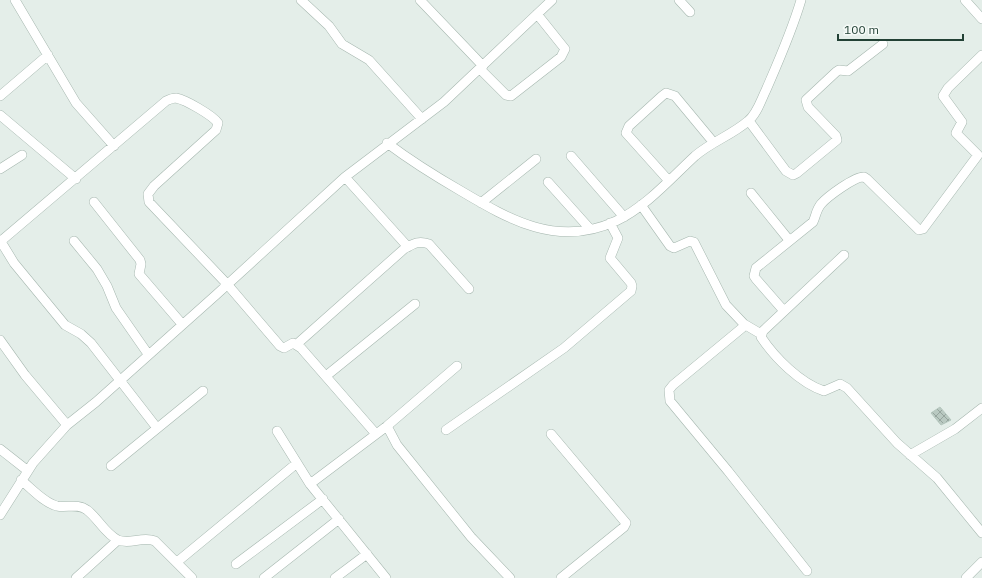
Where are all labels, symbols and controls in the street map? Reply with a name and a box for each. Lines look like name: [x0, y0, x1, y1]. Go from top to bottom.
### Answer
scale bar: [838, 16, 963, 42]
text: 100 m: [844, 22, 879, 37]

